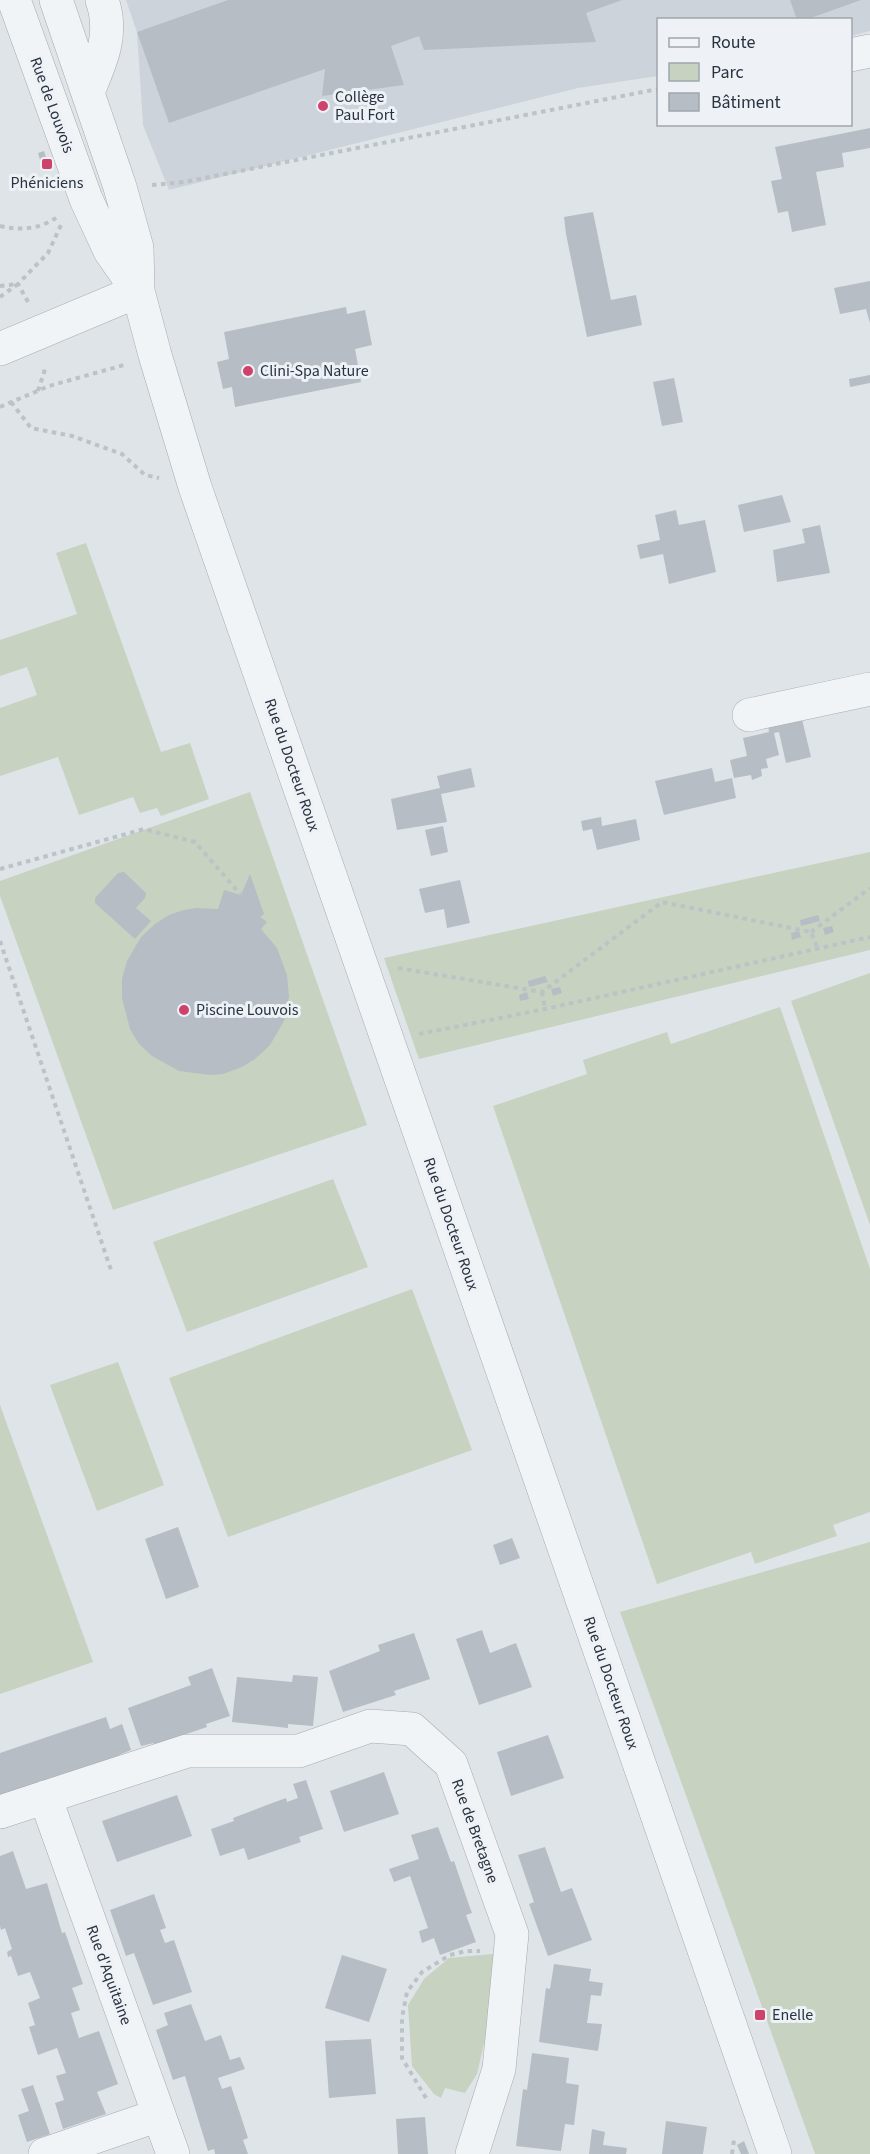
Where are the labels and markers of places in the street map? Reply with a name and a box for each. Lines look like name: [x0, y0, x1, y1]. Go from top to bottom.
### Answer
place label: Collège Paul Fort: [335, 86, 395, 126]
marker: Collège Paul Fort: [316, 99, 330, 113]
marker: Phéniciens: [40, 157, 54, 171]
place label: Phéniciens: [10, 172, 84, 194]
place label: Clini-Spa Nature: [260, 360, 369, 382]
marker: Clini-Spa Nature: [241, 364, 255, 378]
place label: Piscine Louvois: [196, 999, 299, 1021]
marker: Piscine Louvois: [177, 1003, 191, 1017]
place label: Enelle: [772, 2004, 813, 2026]
marker: Enelle: [753, 2008, 767, 2022]

